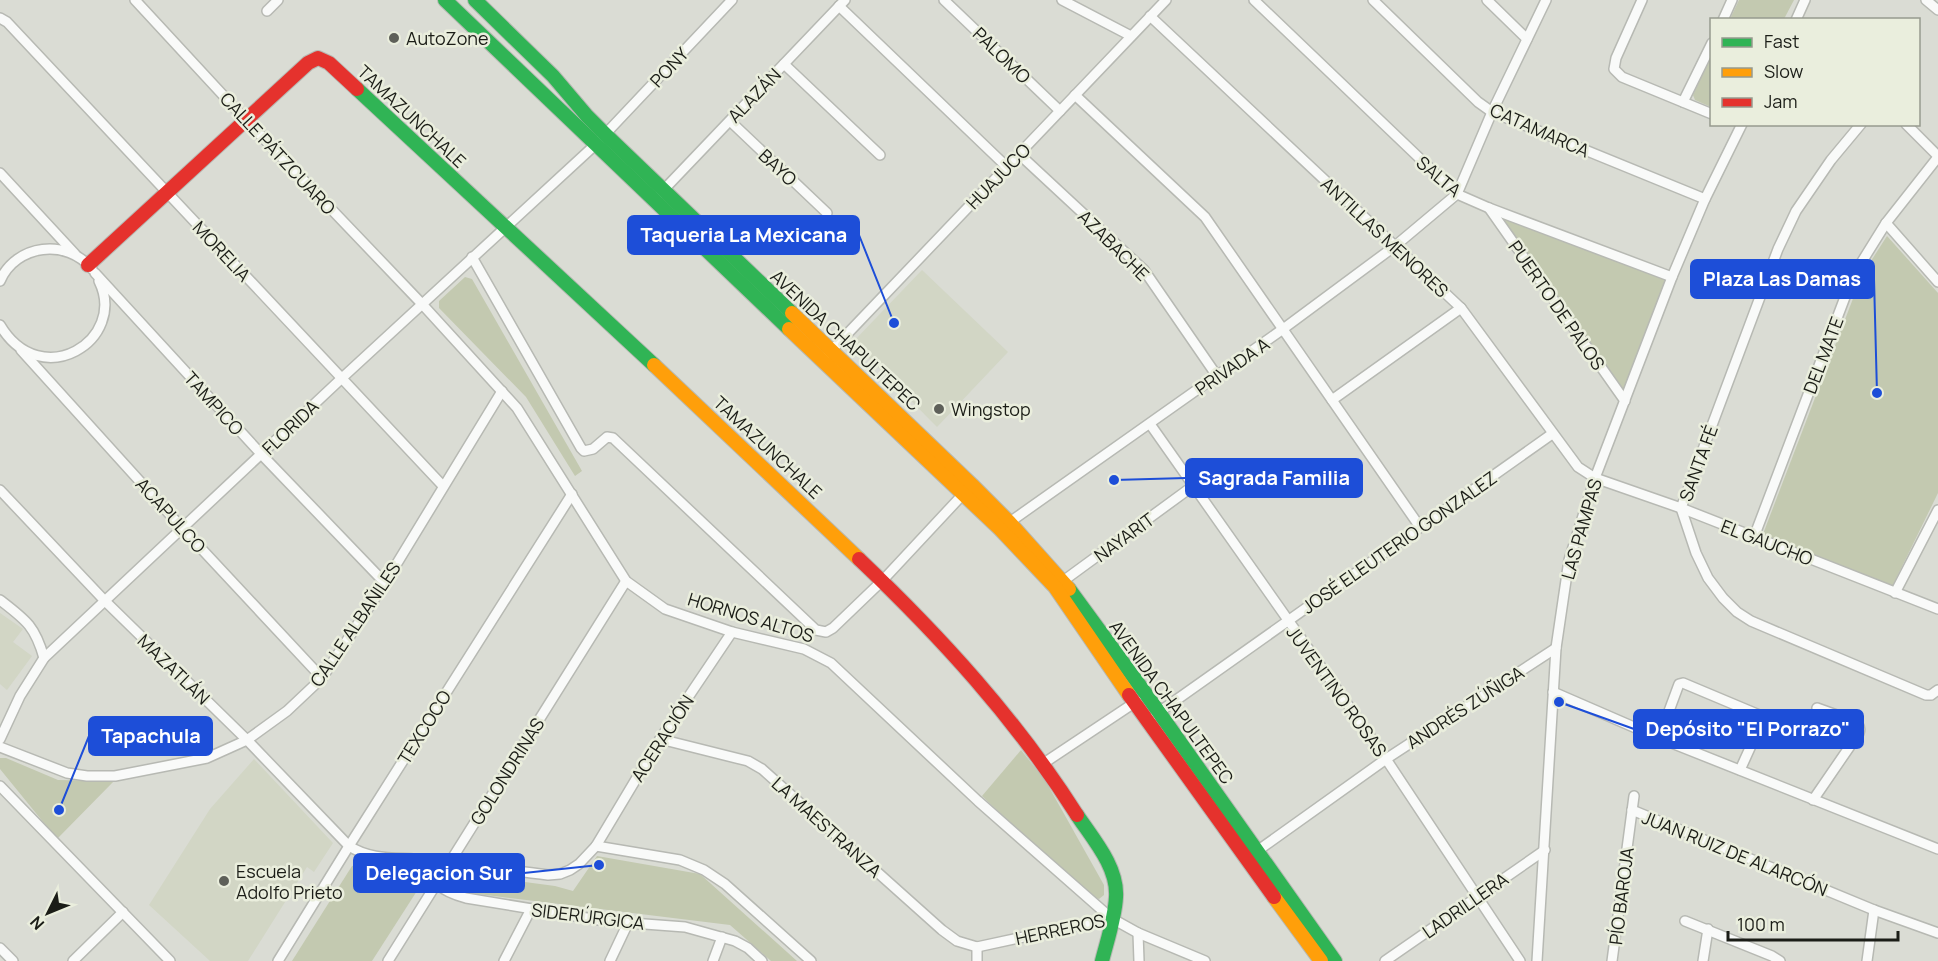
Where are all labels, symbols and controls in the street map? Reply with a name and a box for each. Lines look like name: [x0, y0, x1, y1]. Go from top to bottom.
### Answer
legend: [1710, 18, 1920, 126]
street label: PALOMO: [968, 22, 1036, 88]
place label: AutoZone: [406, 26, 488, 50]
text: Fast: [1764, 29, 1799, 53]
marker: AutoZone: [387, 31, 401, 45]
street label: PONY: [644, 41, 694, 92]
street label: TAMAZUNCHALE: [352, 59, 472, 173]
text: Slow: [1764, 59, 1804, 83]
street label: ALAZÁN: [722, 63, 786, 127]
street label: CALLE PÁTZCUARO: [215, 87, 341, 219]
text: Jam: [1764, 89, 1798, 113]
street label: CATAMARCA: [1487, 97, 1594, 163]
street label: HUAJUCO: [961, 138, 1035, 214]
street label: BAYO: [754, 143, 802, 191]
street label: SALTA: [1411, 150, 1467, 202]
street label: ANTILLAS MENORES: [1316, 172, 1454, 302]
street label: AZABACHE: [1073, 204, 1155, 286]
street label: MORELIA: [188, 216, 257, 287]
callout: Taqueria La Mexicana: [628, 216, 859, 254]
text: Taqueria La Mexicana: [641, 221, 847, 248]
street label: PUERTO DE PALOS: [1503, 236, 1611, 374]
callout: Plaza Las Damas: [1691, 260, 1874, 298]
street label: AVENIDA CHAPULTEPEC: [766, 264, 926, 416]
text: Plaza Las Damas: [1703, 265, 1861, 292]
street label: DEL MATE: [1797, 313, 1849, 397]
street label: PRIVADA A: [1190, 331, 1274, 400]
street label: TAMPICO: [179, 366, 249, 440]
street label: TAMAZUNCHALE: [708, 390, 828, 504]
street label: FLORIDA: [257, 394, 324, 460]
place label: Wingstop: [951, 397, 1031, 421]
marker: Wingstop: [932, 402, 946, 416]
street label: SANTA FÉ: [1673, 422, 1723, 504]
callout: Sagrada Familia: [1186, 459, 1362, 497]
text: Sagrada Familia: [1198, 464, 1350, 491]
street label: JOSÉ ELEUTERIO GONZALEZ: [1297, 465, 1501, 619]
street label: ACAPULCO: [131, 472, 211, 558]
street label: LAS PAMPAS: [1555, 476, 1607, 582]
street label: NAYARIT: [1089, 507, 1159, 567]
street label: EL GAUCHO: [1718, 514, 1816, 570]
street label: CALLE ALBAÑILES: [304, 557, 406, 691]
street label: HORNOS ALTOS: [685, 586, 817, 648]
street label: AVENIDA CHAPULTEPEC: [1105, 615, 1240, 789]
street label: JUVENTINO ROSAS: [1281, 621, 1393, 761]
street label: MAZATLÁN: [133, 629, 215, 709]
street label: ANDRÉS ZÚÑIGA: [1402, 660, 1529, 754]
street label: TEXCOCO: [392, 685, 456, 769]
street label: ACERACIÓN: [625, 690, 699, 786]
callout: Depósito "El Porrazo": [1634, 710, 1863, 748]
street label: GOLONDRINAS: [464, 713, 550, 829]
text: Depósito "El Porrazo": [1646, 715, 1850, 742]
callout: Tapachula: [89, 717, 212, 755]
text: Tapachula: [101, 722, 201, 749]
street label: LA MAESTRANZA: [767, 771, 887, 883]
street label: JUAN RUIZ DE ALARCÓN: [1639, 805, 1831, 901]
street label: PÍO BAROJA: [1603, 845, 1639, 946]
callout: Delegacion Sur: [354, 854, 524, 892]
place label: Escuela Adolfo Prieto: [236, 859, 343, 904]
text: Delegacion Sur: [366, 859, 512, 886]
street label: LADRILLERA: [1417, 866, 1513, 943]
marker: Escuela Adolfo Prieto: [217, 874, 231, 888]
north arrow: [18, 883, 78, 943]
street label: SIDERÚRGICA: [530, 897, 647, 935]
scale bar: [1728, 904, 1898, 942]
street label: HERREROS: [1013, 908, 1107, 950]
text: N: [25, 912, 49, 935]
text: 100 m: [1737, 912, 1785, 936]

